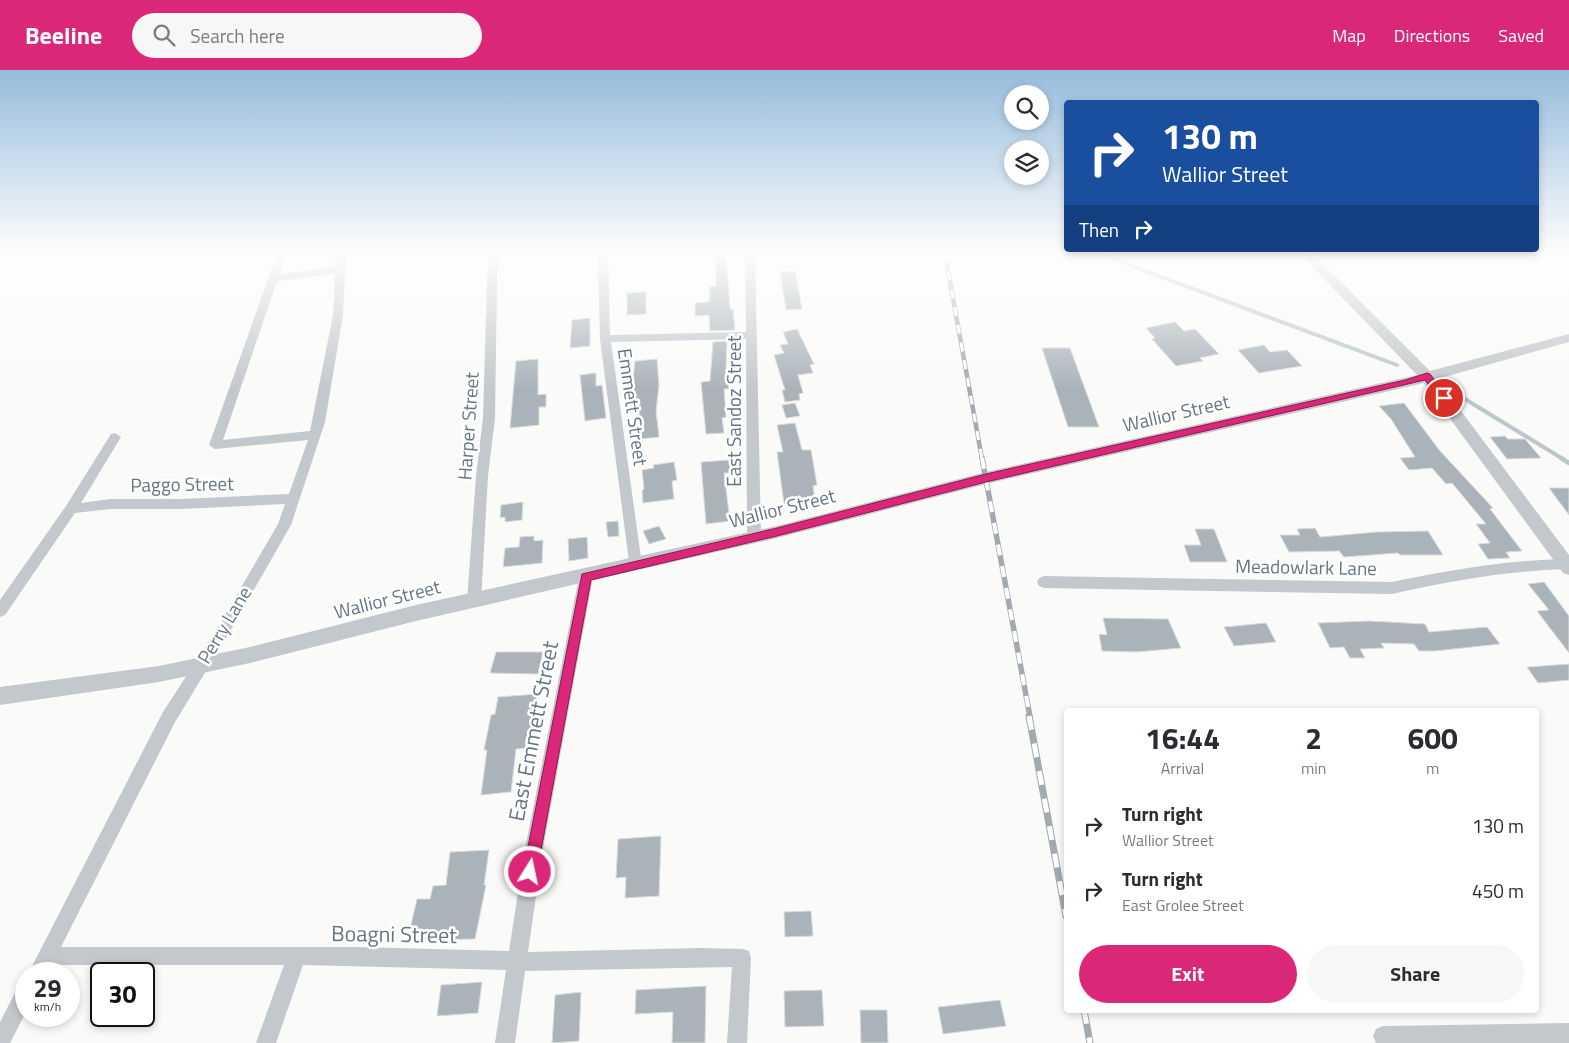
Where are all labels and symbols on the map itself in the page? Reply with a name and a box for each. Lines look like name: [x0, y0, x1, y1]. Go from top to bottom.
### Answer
street label: East Sandoz Street: [719, 335, 748, 487]
street label: Emmett Street: [611, 346, 656, 468]
street label: Harper Street: [449, 371, 486, 481]
pin: [1423, 377, 1465, 419]
street label: Wallior Street: [1120, 386, 1232, 439]
street label: Paggo Street: [130, 468, 234, 499]
street label: Wallior Street: [726, 480, 838, 535]
street label: Meadowlark Lane: [1235, 551, 1377, 582]
street label: Wallior Street: [331, 571, 443, 626]
street label: Perry Lane: [189, 581, 258, 669]
street label: East Emmett Street: [499, 638, 567, 824]
position arrow: [503, 845, 555, 897]
street label: Boagni Street: [331, 916, 457, 952]
speed limit sign: 30: [90, 962, 155, 1027]

